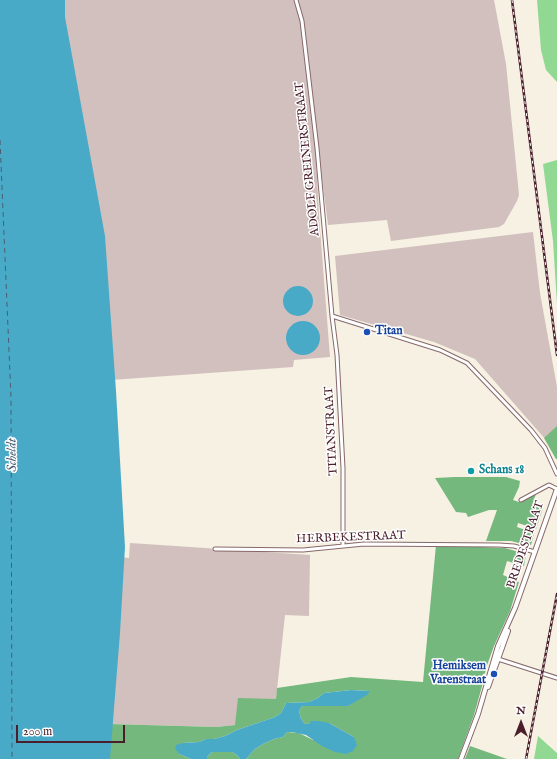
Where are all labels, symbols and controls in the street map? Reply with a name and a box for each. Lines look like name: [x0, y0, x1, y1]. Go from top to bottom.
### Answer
street label: ADOLF GREINERSTRAAT: [293, 81, 323, 237]
place label: Titan: [375, 325, 403, 339]
marker: Titan: [362, 327, 372, 337]
street label: TITANSTRAAT: [322, 386, 342, 476]
water label: Scheldt: [5, 438, 21, 472]
place label: Schans 18: [479, 464, 524, 478]
marker: Schans 18: [466, 466, 476, 476]
street label: BREDESTRAAT: [504, 499, 548, 591]
street label: HERBEKESTRAAT: [296, 529, 406, 547]
place label: Hemiksem Varenstraat: [430, 660, 486, 688]
marker: Hemiksem Varenstraat: [489, 669, 499, 679]
north arrow: [501, 703, 541, 743]
text: N: [516, 704, 526, 718]
scale bar: [18, 717, 127, 743]
text: 200 m: [23, 724, 52, 739]

